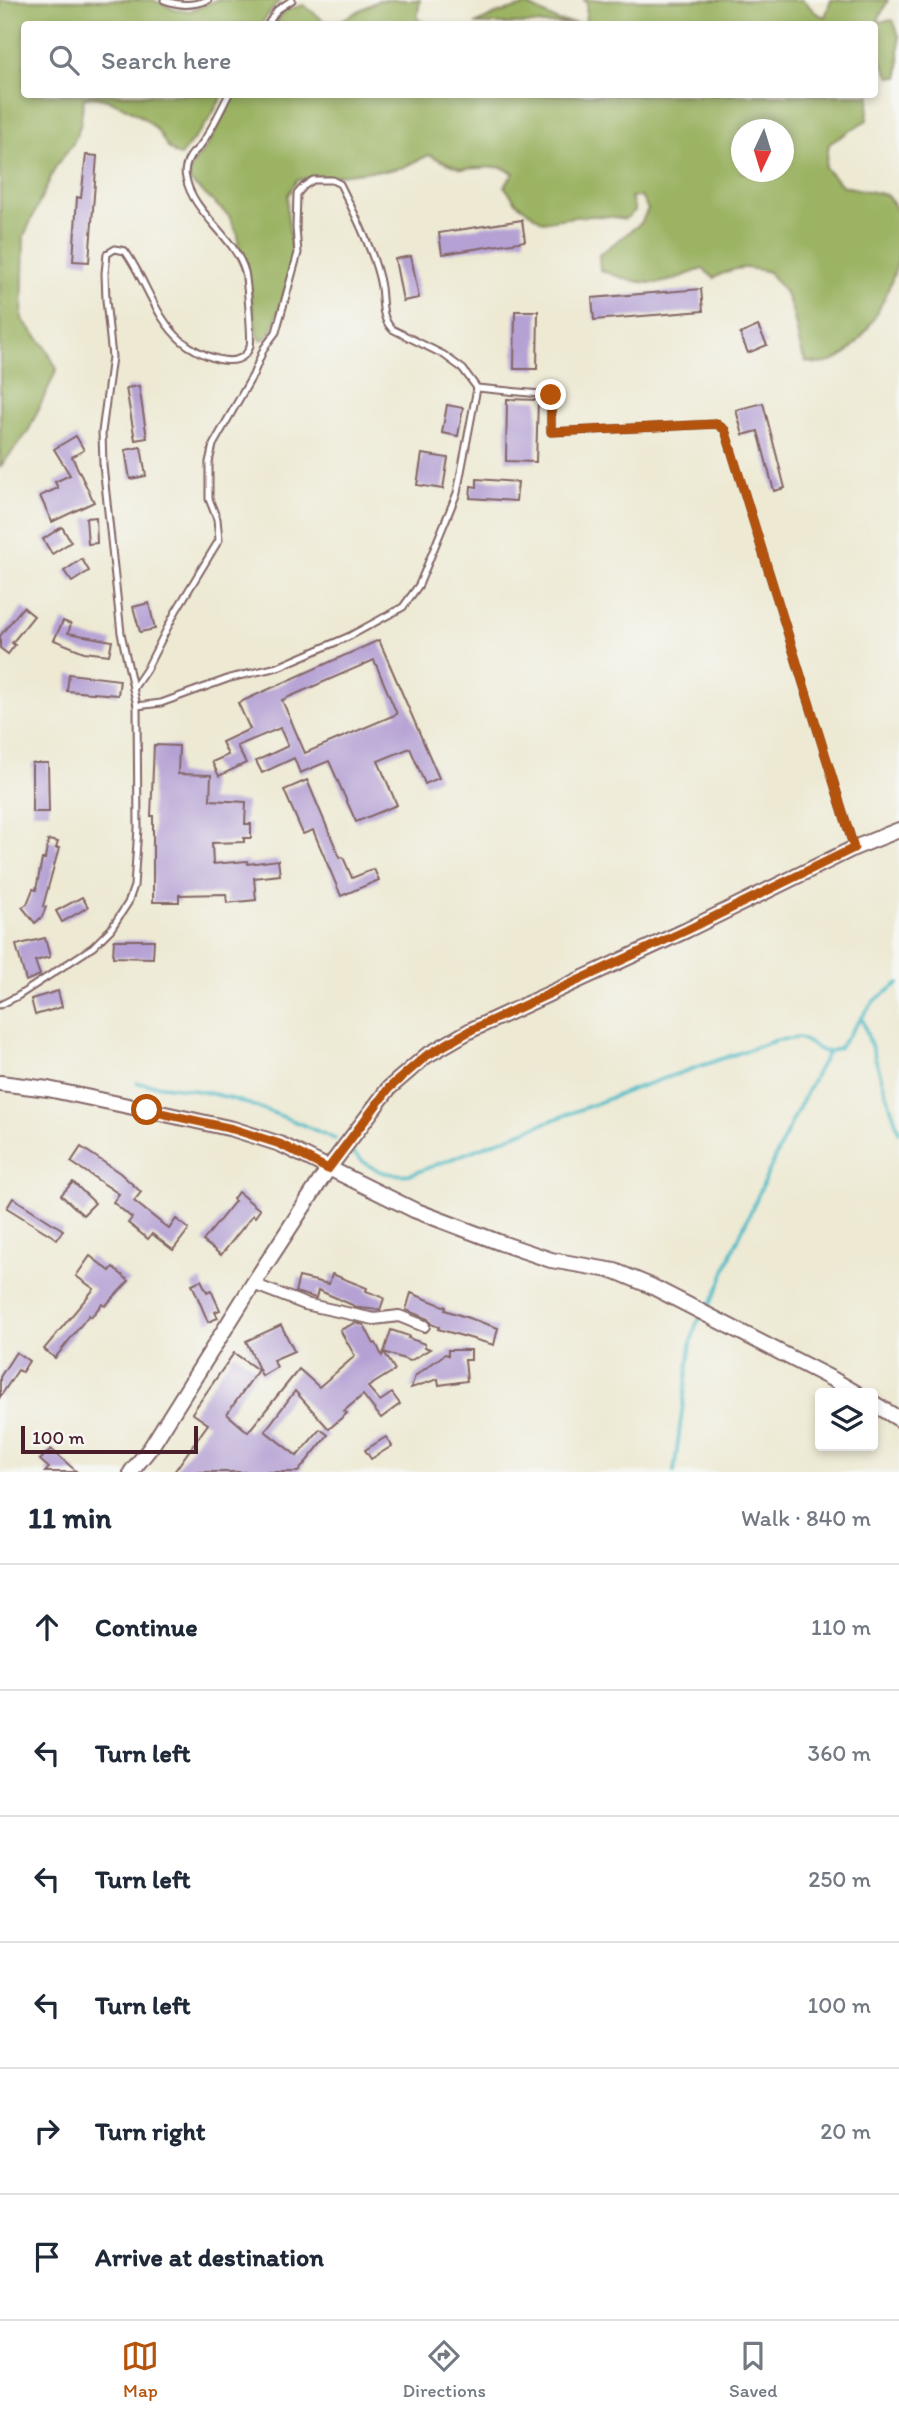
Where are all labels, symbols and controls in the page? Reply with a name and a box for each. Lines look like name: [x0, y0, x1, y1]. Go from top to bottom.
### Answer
search box: [21, 21, 878, 98]
icon: search: [45, 41, 83, 79]
text: Search here: [101, 44, 231, 76]
north arrow: [731, 119, 794, 182]
route end: [535, 379, 566, 410]
route start: [131, 1094, 162, 1125]
map controls: [815, 1388, 878, 1451]
button: layers: [815, 1388, 878, 1451]
scale bar: [21, 1423, 198, 1455]
text: 100 m: [32, 1426, 84, 1449]
text: 11 min: [28, 1499, 112, 1536]
text: Walk · 840 m: [741, 1504, 871, 1532]
icon: ahead: [28, 1608, 66, 1646]
text: Continue: [95, 1611, 198, 1643]
text: 110 m: [811, 1613, 871, 1641]
icon: left: [28, 1734, 66, 1772]
text: Turn left: [95, 1737, 191, 1769]
text: 360 m: [808, 1739, 871, 1767]
icon: left: [28, 1860, 66, 1898]
text: Turn left: [95, 1863, 191, 1895]
text: 250 m: [808, 1865, 871, 1893]
icon: left: [28, 1986, 66, 2024]
text: Turn left: [95, 1989, 191, 2021]
text: 100 m: [807, 1991, 871, 2019]
icon: right: [28, 2112, 66, 2150]
text: Turn right: [95, 2115, 206, 2147]
text: 20 m: [820, 2117, 871, 2145]
icon: arrive: [28, 2238, 66, 2276]
text: Arrive at destination: [95, 2241, 324, 2273]
tab: Map: [121, 2337, 159, 2402]
tab: Directions: [402, 2337, 486, 2402]
tab: Saved: [729, 2337, 777, 2402]

